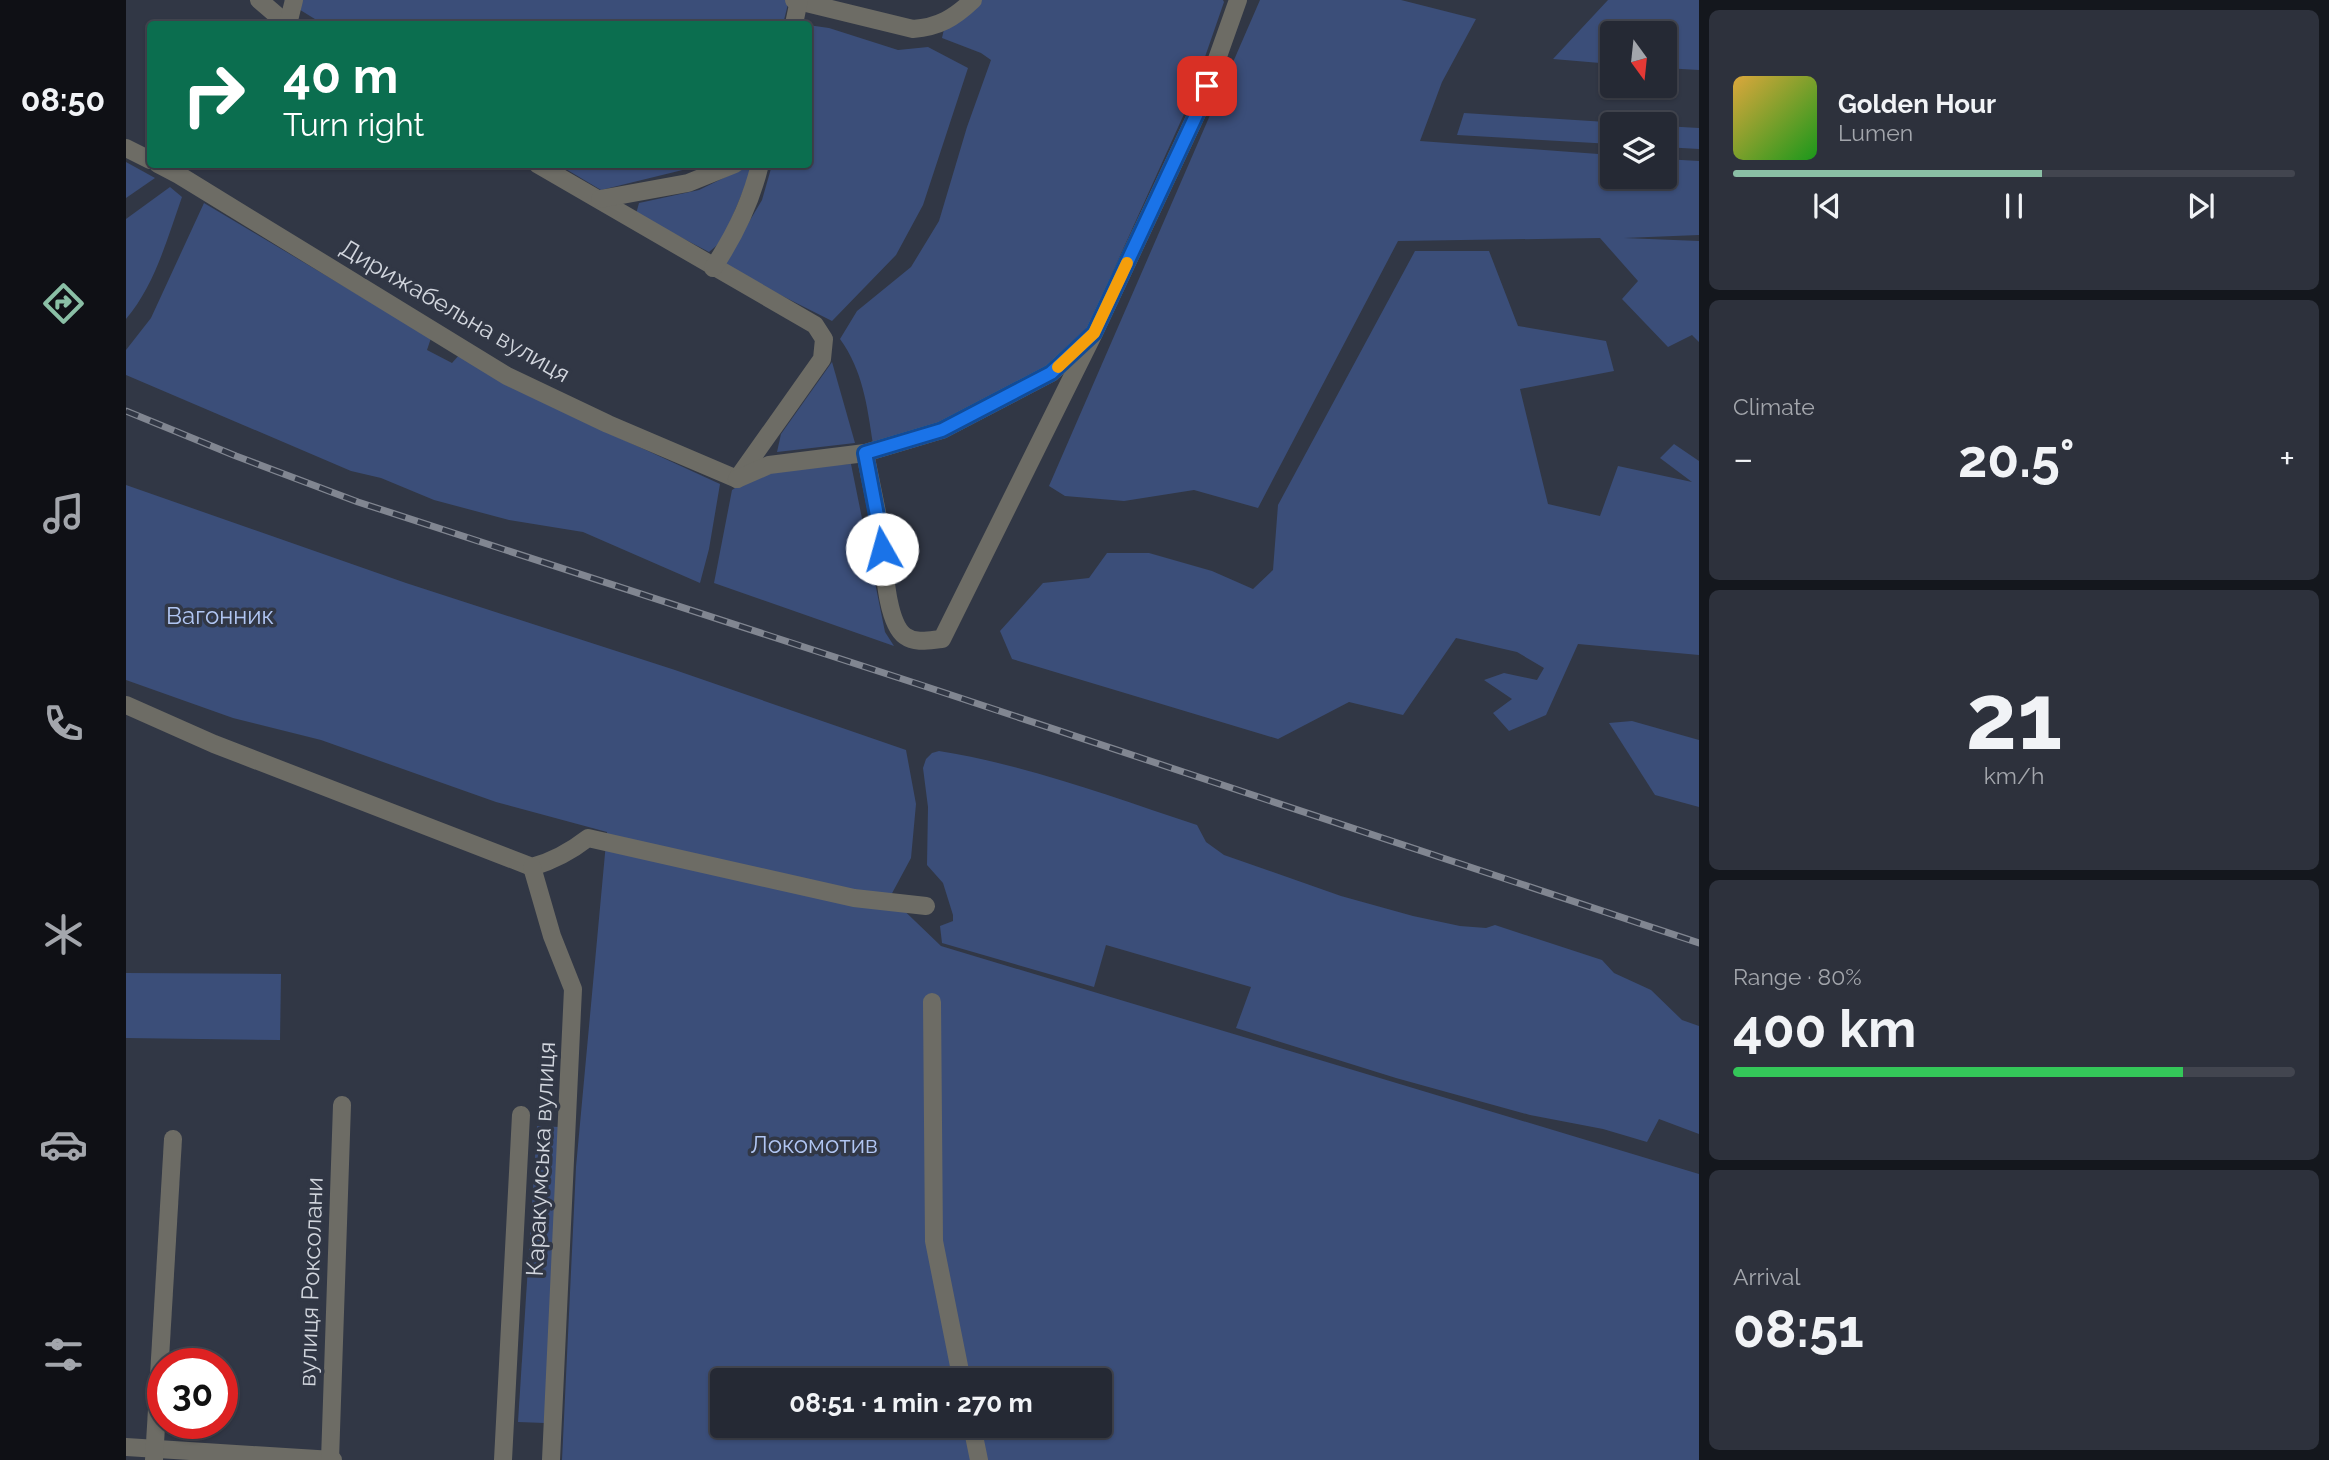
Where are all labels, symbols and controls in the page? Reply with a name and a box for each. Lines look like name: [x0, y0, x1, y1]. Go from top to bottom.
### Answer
north arrow: [1600, 21, 1676, 98]
map controls: [1600, 21, 1677, 189]
text: 40 m: [283, 47, 398, 104]
icon: right: [168, 49, 259, 140]
pin: [1177, 56, 1237, 116]
icon: arrive: [1188, 67, 1226, 105]
text: 08:50: [21, 81, 105, 118]
text: Golden Hour: [1838, 89, 1996, 119]
text: Turn right: [283, 106, 424, 143]
button: layers: [1600, 112, 1677, 189]
text: Lumen: [1838, 119, 1913, 146]
icon: previous: [1808, 187, 1846, 225]
icon: pause: [1995, 187, 2033, 225]
icon: next: [2182, 187, 2220, 225]
street label: Дирижабельна вулиця: [335, 233, 575, 388]
icon: directions: [39, 279, 88, 328]
text: Climate: [1733, 393, 1815, 420]
text: 20.5°: [1958, 428, 2075, 489]
text: −: [1733, 436, 1753, 481]
text: +: [2279, 436, 2295, 481]
icon: music: [39, 489, 88, 538]
position arrow: [845, 512, 919, 586]
park label: Вагонник: [166, 601, 274, 630]
text: 21: [1966, 663, 2062, 770]
icon: phone: [39, 699, 88, 748]
text: km/h: [1984, 762, 2044, 789]
icon: climate: [39, 910, 88, 959]
text: Range · 80%: [1733, 963, 1862, 990]
text: 400 km: [1733, 998, 1916, 1059]
street label: Каракумська вулиця: [520, 1041, 561, 1277]
icon: car: [39, 1120, 88, 1169]
park label: Локомотив: [750, 1130, 878, 1159]
street label: вулиця Роксолани: [292, 1177, 329, 1387]
text: Arrival: [1733, 1263, 1800, 1290]
text: 08:51: [1733, 1298, 1864, 1359]
icon: filters: [39, 1330, 88, 1379]
speed limit sign: 30: [147, 1348, 238, 1439]
text: 08:51 · 1 min · 270 m: [789, 1388, 1033, 1418]

